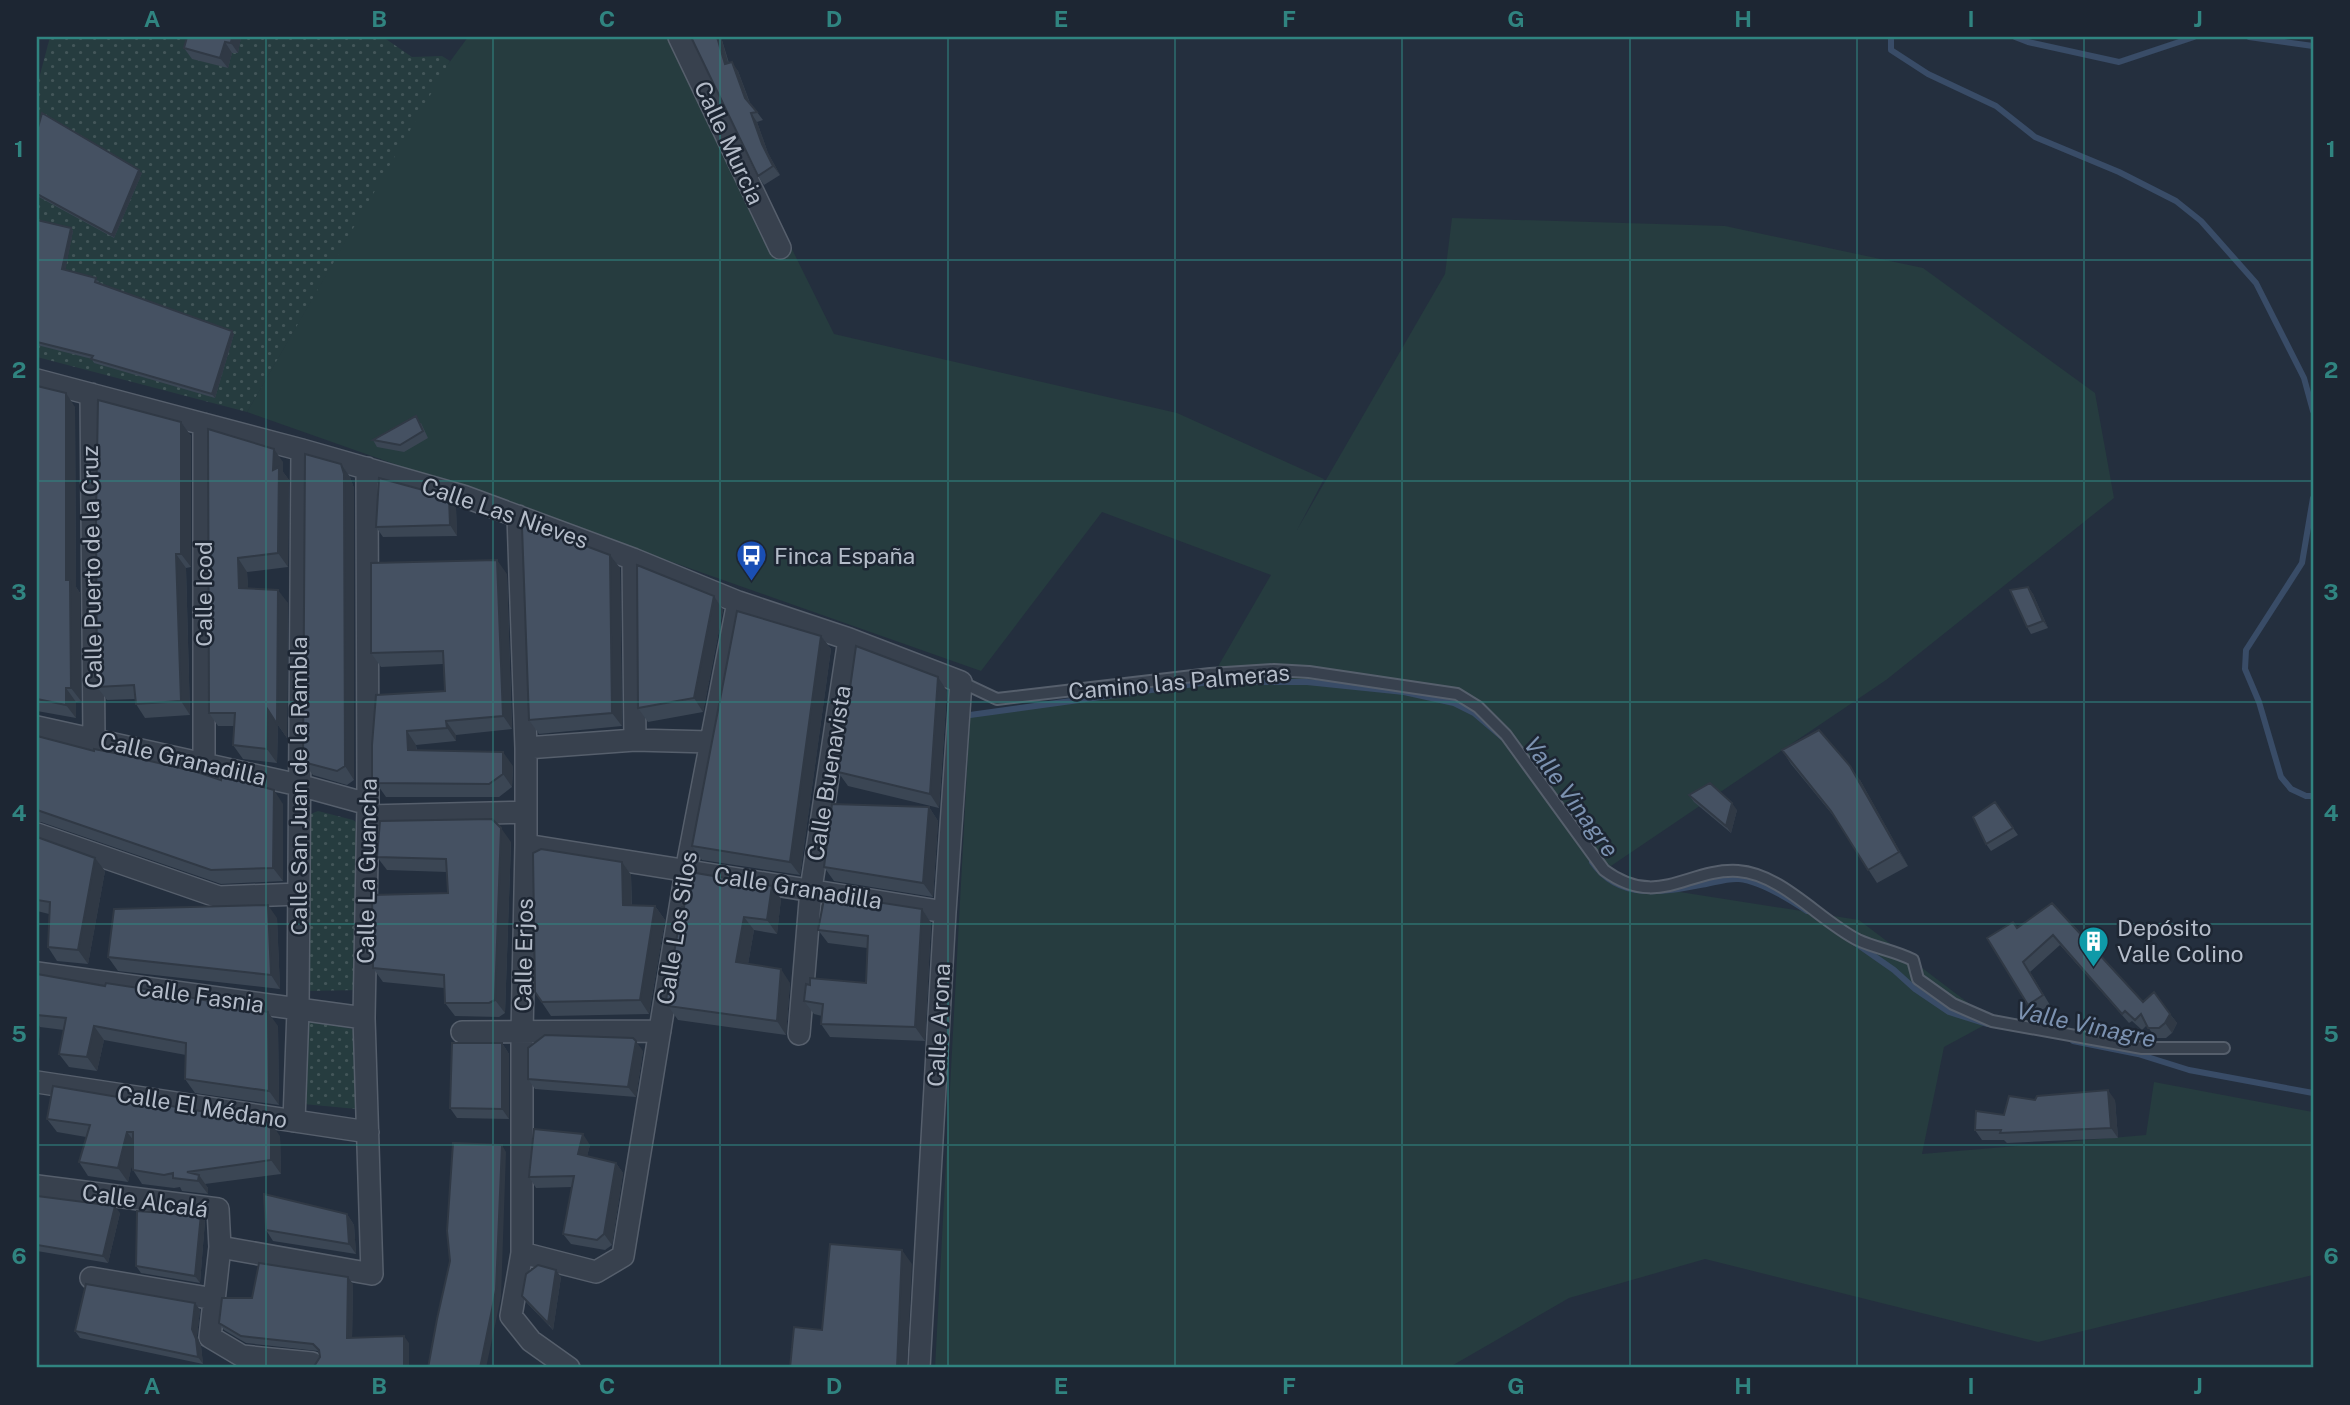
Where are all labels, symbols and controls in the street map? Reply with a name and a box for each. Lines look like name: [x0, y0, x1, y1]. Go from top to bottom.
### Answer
text: A: [144, 5, 161, 32]
text: B: [371, 5, 387, 32]
text: C: [599, 5, 615, 32]
text: D: [826, 5, 842, 32]
text: E: [1054, 5, 1068, 32]
text: F: [1282, 5, 1296, 32]
text: G: [1507, 5, 1525, 32]
text: H: [1734, 5, 1752, 32]
text: I: [1967, 5, 1975, 32]
text: J: [2193, 5, 2203, 32]
street label: Calle Murcia: [689, 77, 770, 209]
text: 1: [14, 135, 24, 162]
text: 1: [2326, 135, 2336, 162]
text: 2: [12, 356, 26, 383]
text: 2: [2324, 356, 2338, 383]
street label: Calle Puerto de la Cruz: [76, 445, 107, 689]
street label: Calle Las Nieves: [418, 471, 592, 554]
bus stop icon: Finca España: [734, 539, 768, 583]
street label: Calle Icod: [190, 541, 217, 647]
place label: Finca España: [774, 542, 915, 569]
text: 3: [11, 578, 27, 605]
text: 3: [2323, 578, 2339, 605]
street label: Calle San Juan de la Rambla: [285, 637, 312, 935]
street label: Camino las Palmeras: [1067, 658, 1291, 705]
street label: Calle Buenavista: [801, 683, 856, 863]
street label: Calle Granadilla: [97, 726, 269, 791]
water label: Valle Vinagre: [1519, 731, 1625, 862]
street label: Calle La Guancha: [351, 778, 382, 964]
text: 4: [11, 799, 27, 826]
text: 4: [2323, 799, 2339, 826]
street label: Calle Los Silos: [651, 849, 702, 1007]
street label: Calle Granadilla: [712, 861, 884, 914]
street label: Calle Erjos: [509, 898, 538, 1012]
place label: Depósito Valle Colino: [2117, 914, 2243, 967]
building icon: Depósito Valle Colino: [2077, 924, 2111, 968]
street label: Calle Arona: [922, 962, 955, 1088]
street label: Calle Fasnia: [134, 973, 266, 1018]
water label: Valle Vinagre: [2014, 996, 2159, 1052]
text: 5: [11, 1020, 27, 1047]
text: 5: [2323, 1020, 2339, 1047]
street label: Calle El Médano: [115, 1080, 289, 1133]
street label: Calle Alcalá: [80, 1178, 210, 1223]
text: 6: [11, 1242, 27, 1269]
text: 6: [2323, 1242, 2339, 1269]
text: A: [144, 1372, 161, 1399]
text: B: [371, 1372, 387, 1399]
text: C: [599, 1372, 615, 1399]
text: D: [826, 1372, 842, 1399]
text: E: [1054, 1372, 1068, 1399]
text: F: [1282, 1372, 1296, 1399]
text: G: [1507, 1372, 1525, 1399]
text: H: [1734, 1372, 1752, 1399]
text: I: [1967, 1372, 1975, 1399]
text: J: [2193, 1372, 2203, 1399]

